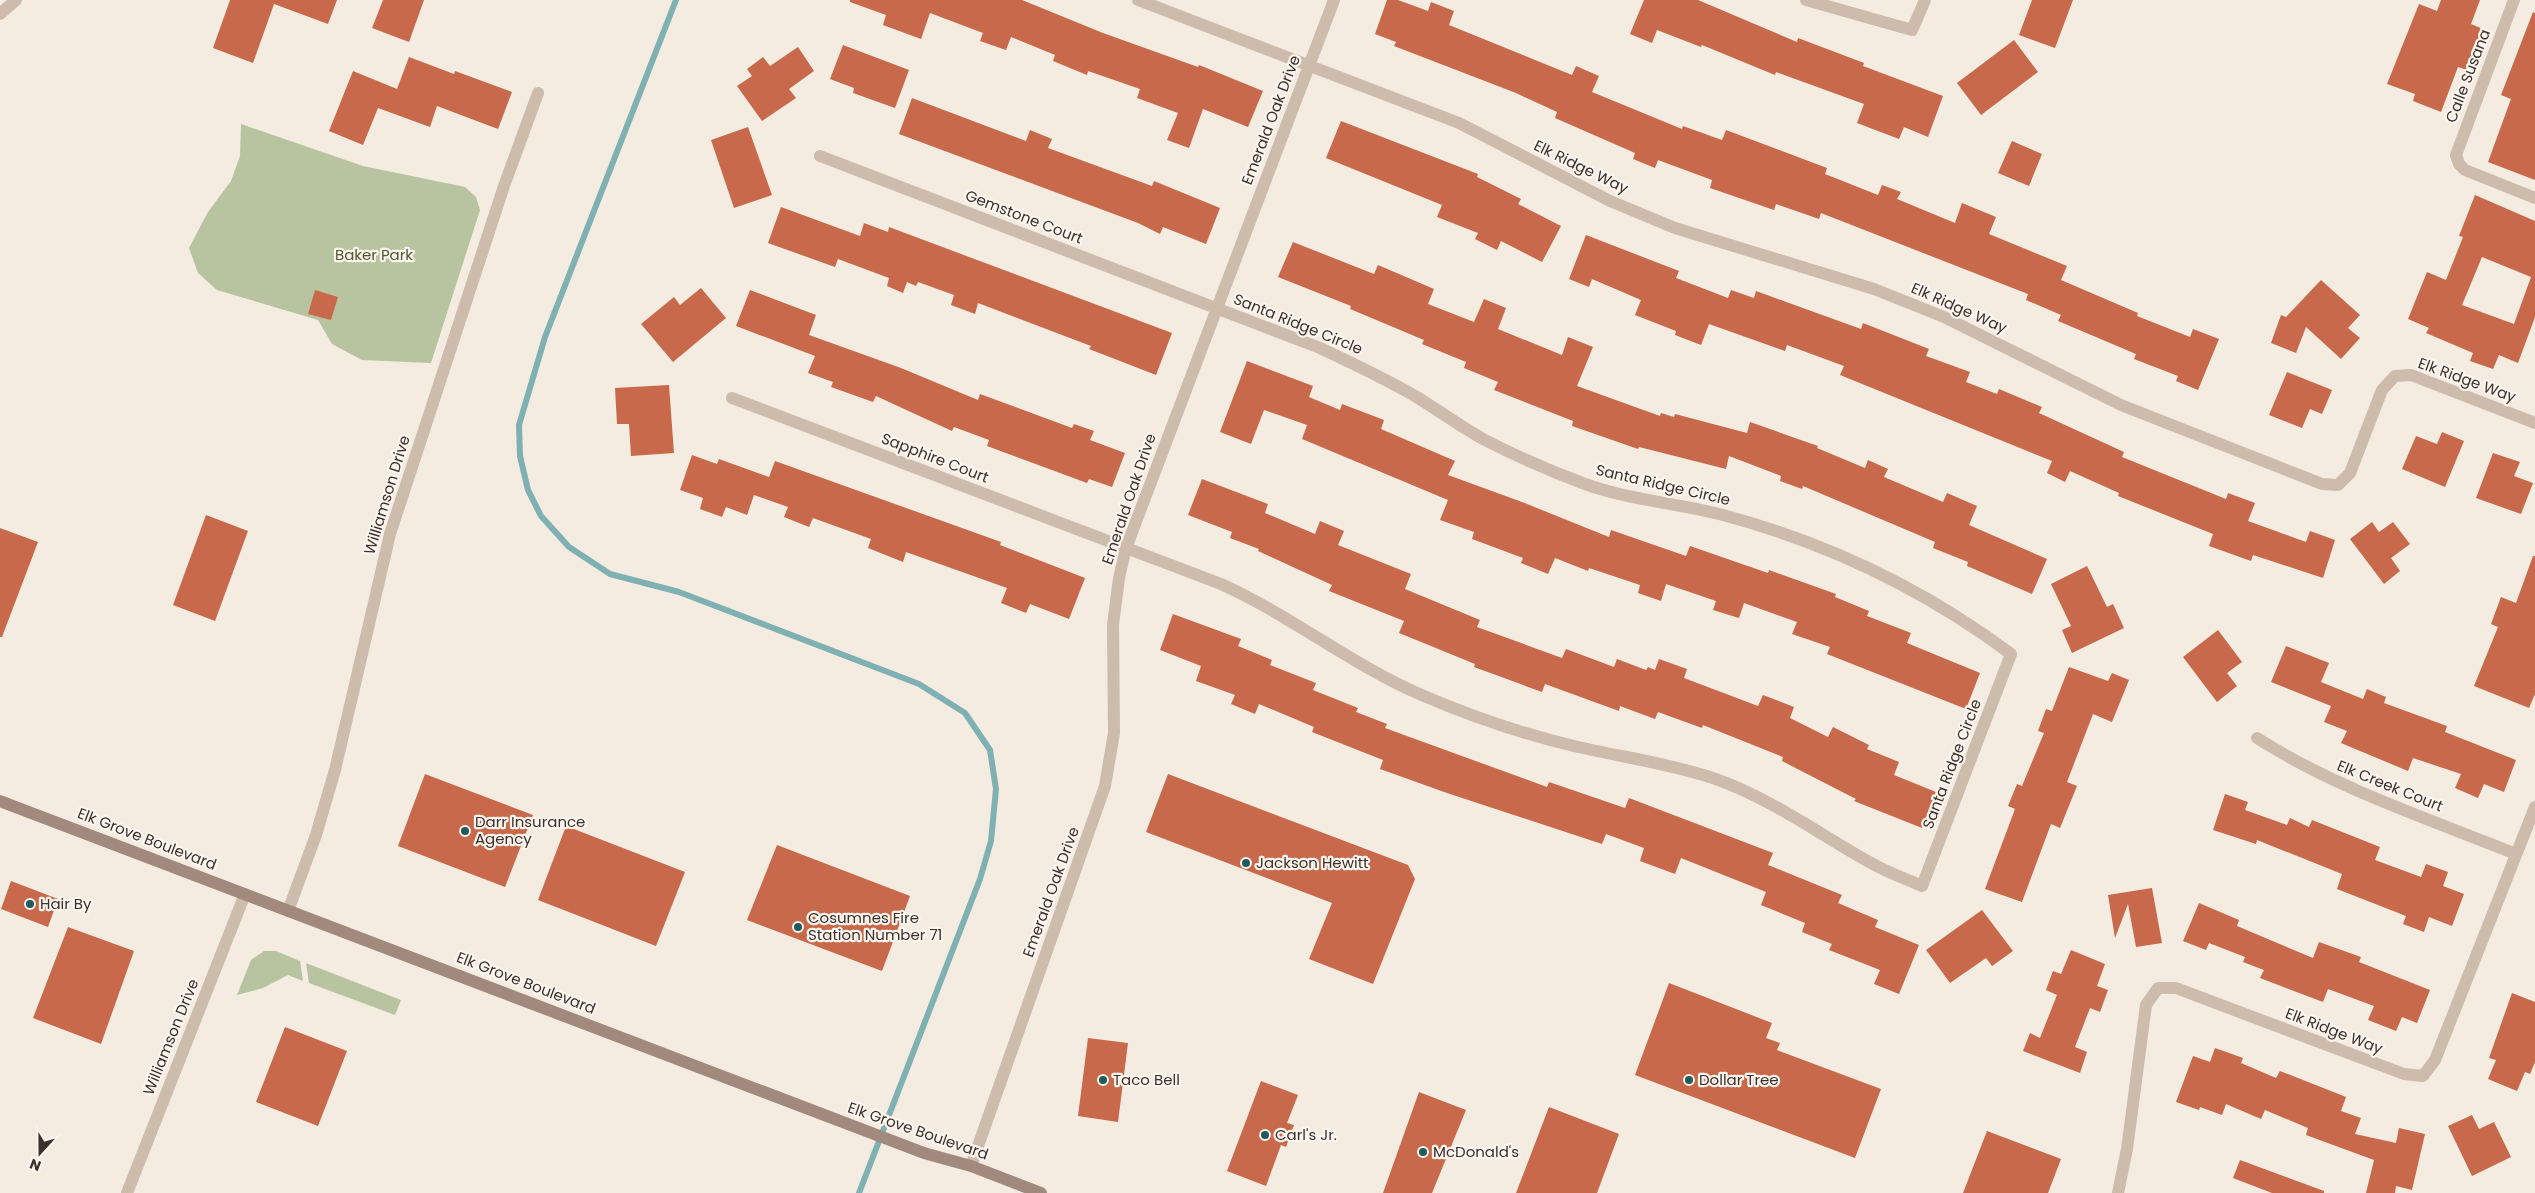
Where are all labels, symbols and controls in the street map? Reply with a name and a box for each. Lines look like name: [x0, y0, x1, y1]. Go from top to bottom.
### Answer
street label: Calle Susana: [2440, 26, 2495, 126]
street label: Emerald Oak Drive: [1236, 52, 1305, 188]
street label: Elk Ridge Way: [1530, 135, 1632, 199]
street label: Gemstone Court: [963, 185, 1086, 249]
park label: Baker Park: [335, 244, 413, 265]
street label: Elk Ridge Way: [1908, 277, 2011, 338]
street label: Santa Ridge Circle: [1231, 288, 1366, 359]
street label: Elk Ridge Way: [2415, 352, 2520, 407]
street label: Sapphire Court: [879, 427, 992, 488]
street label: Emerald Oak Drive: [1096, 431, 1161, 567]
street label: Williamson Drive: [358, 433, 415, 557]
street label: Santa Ridge Circle: [1594, 459, 1732, 510]
street label: Santa Ridge Circle: [1917, 696, 1986, 832]
street label: Elk Creek Court: [2334, 755, 2446, 816]
street label: Elk Grove Boulevard: [75, 802, 220, 875]
place label: Darr Insurance Agency: [475, 811, 585, 849]
street label: Emerald Oak Drive: [1017, 824, 1084, 960]
marker: Darr Insurance Agency: [459, 825, 471, 837]
place label: Jackson Hewitt: [1256, 852, 1369, 873]
marker: Jackson Hewitt: [1240, 857, 1252, 869]
place label: Hair By: [40, 893, 92, 914]
marker: Hair By: [24, 898, 36, 910]
place label: Cosumnes Fire Station Number 71: [808, 907, 942, 945]
marker: Cosumnes Fire Station Number 71: [792, 921, 804, 933]
street label: Elk Grove Boulevard: [454, 946, 599, 1019]
street label: Williamson Drive: [138, 976, 203, 1098]
street label: Elk Ridge Way: [2282, 1002, 2386, 1059]
place label: Taco Bell: [1113, 1069, 1180, 1090]
place label: Dollar Tree: [1699, 1069, 1779, 1090]
marker: Taco Bell: [1097, 1074, 1109, 1086]
marker: Dollar Tree: [1683, 1074, 1695, 1086]
street label: Elk Grove Boulevard: [845, 1097, 991, 1164]
place label: Carl's Jr.: [1275, 1124, 1337, 1145]
north arrow: [15, 1128, 65, 1178]
marker: Carl's Jr.: [1259, 1129, 1271, 1141]
place label: McDonald's: [1433, 1141, 1519, 1162]
marker: McDonald's: [1417, 1146, 1429, 1158]
text: N: [27, 1154, 44, 1176]

